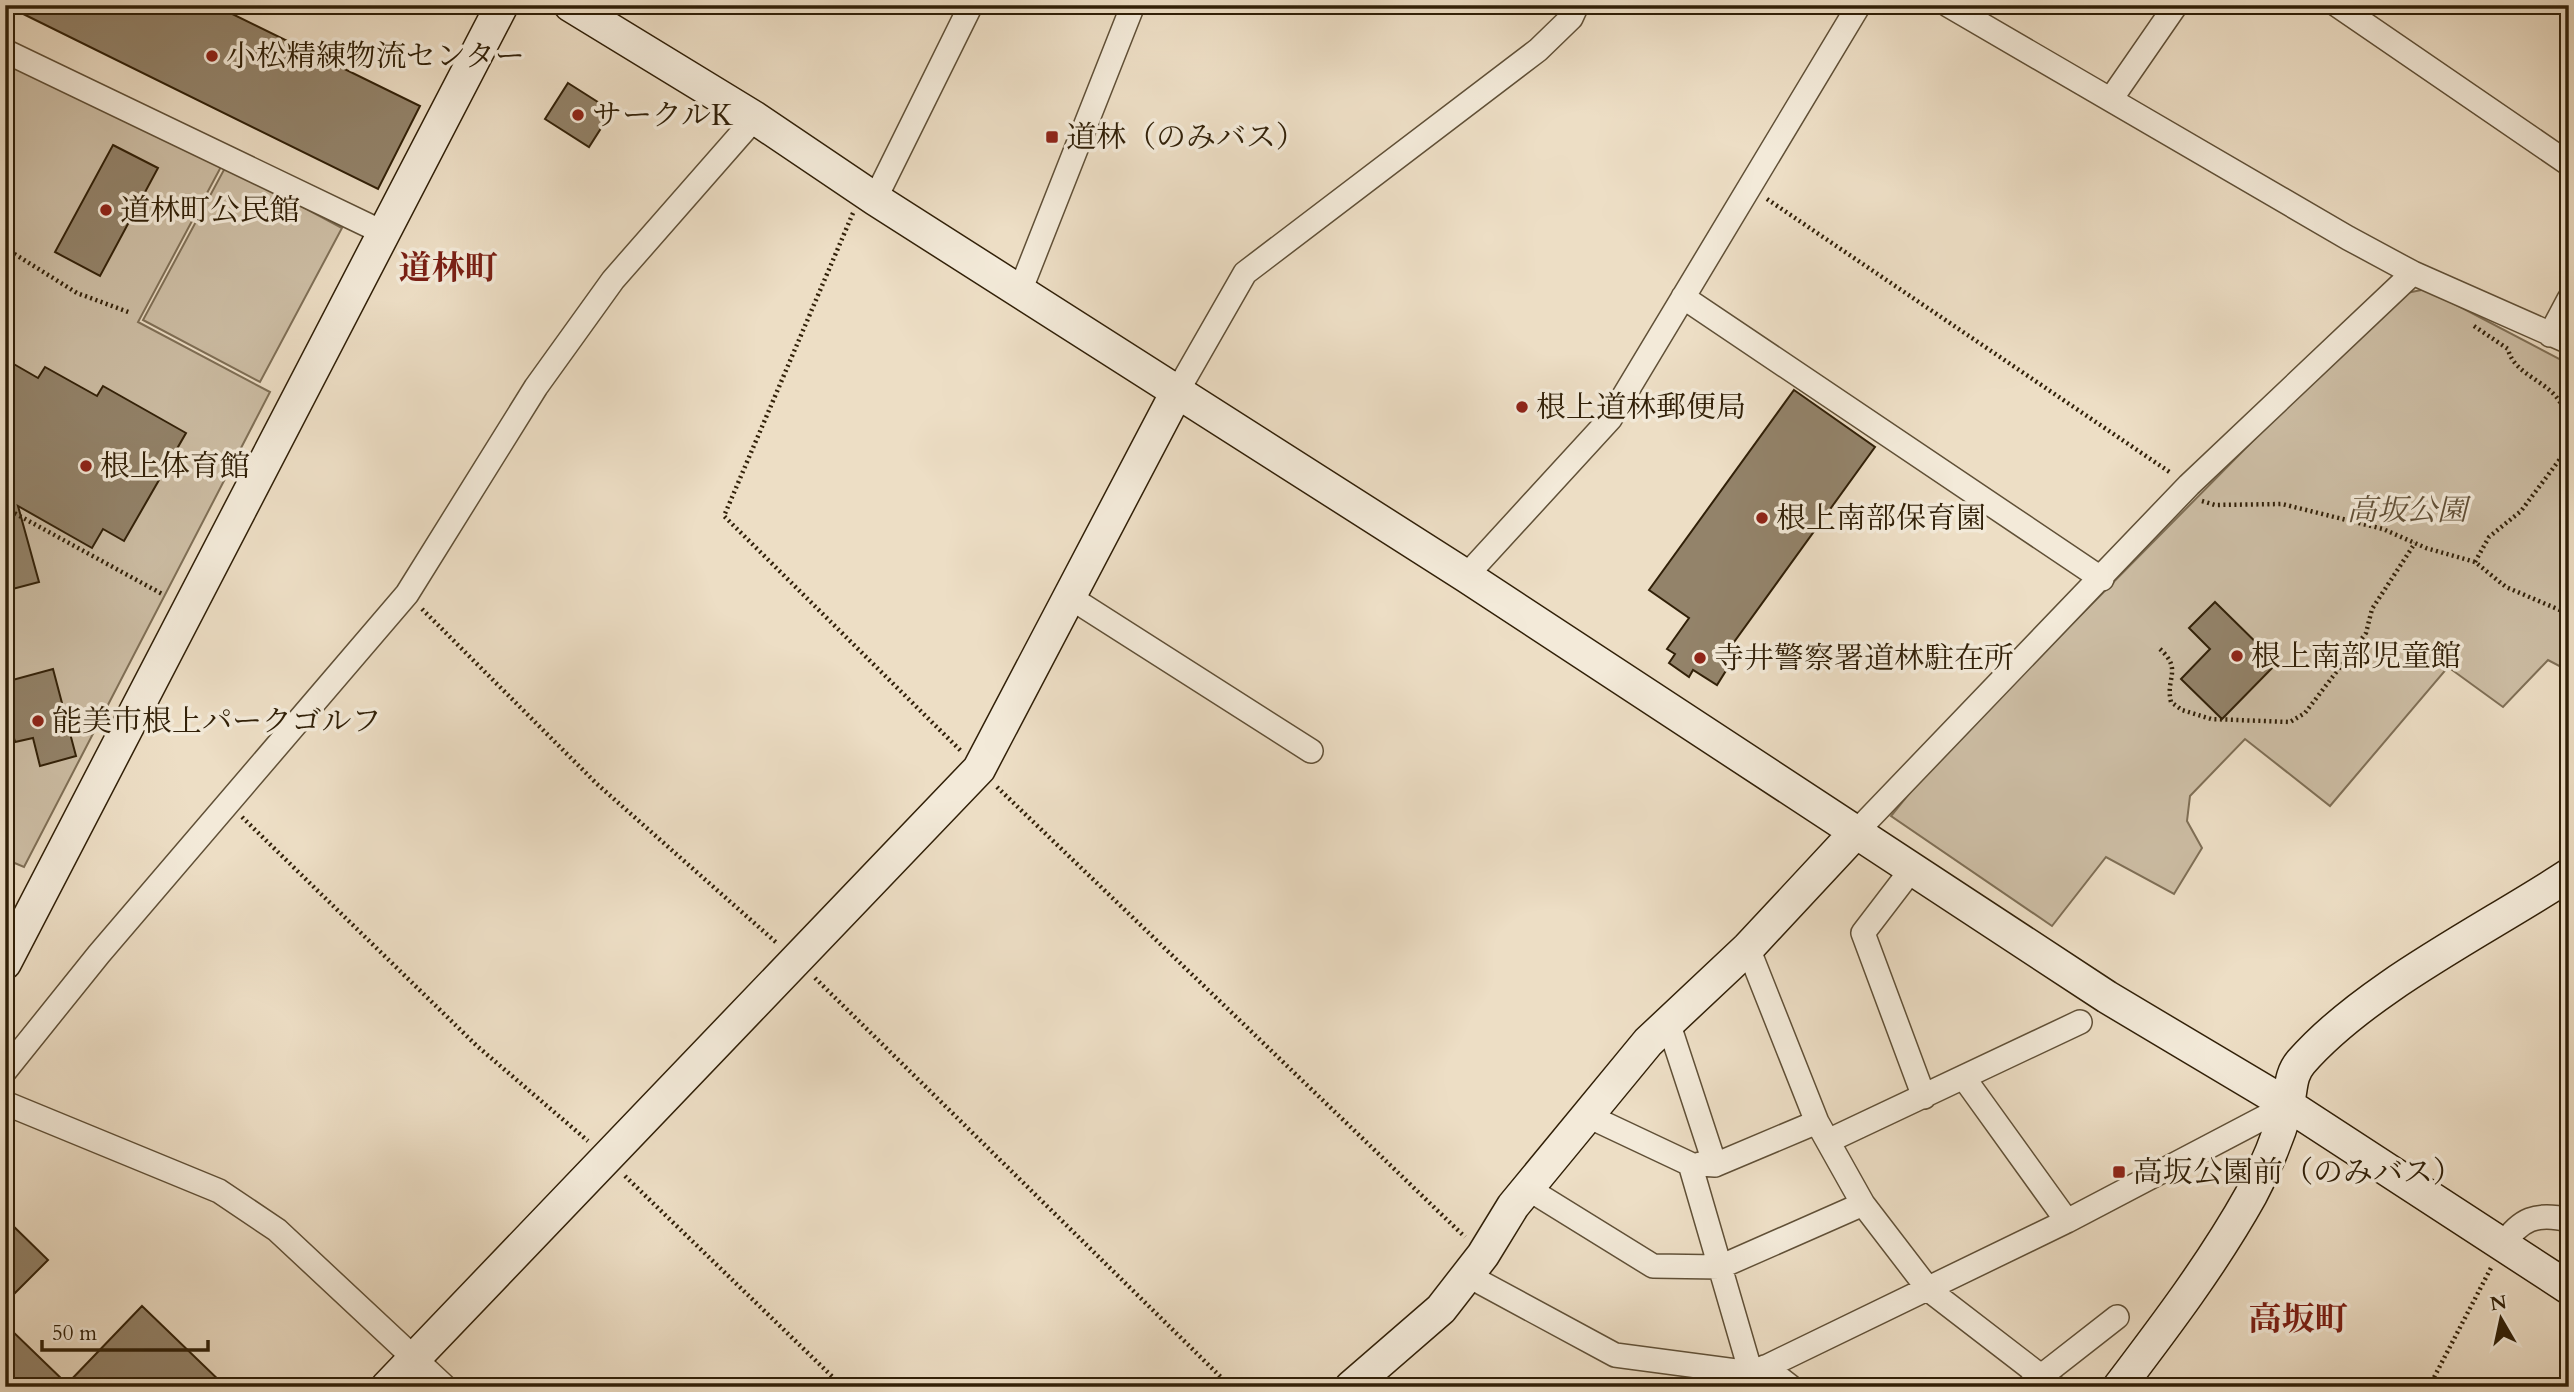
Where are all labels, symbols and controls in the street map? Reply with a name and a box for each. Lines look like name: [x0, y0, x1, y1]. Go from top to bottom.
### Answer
place label: 小松精練物流センター: [226, 36, 525, 77]
marker: 小松精練物流センター: [204, 48, 220, 64]
place label: サークルK: [592, 95, 734, 136]
marker: サークルK: [570, 107, 586, 123]
place label: 道林（のみバス）: [1066, 117, 1306, 158]
marker: 道林（のみバス）: [1044, 129, 1060, 145]
place label: 道林町公民館: [120, 190, 300, 231]
marker: 道林町公民館: [98, 202, 114, 218]
district label: 道林町: [399, 246, 498, 291]
place label: 根上道林郵便局: [1536, 387, 1746, 428]
marker: 根上道林郵便局: [1514, 399, 1530, 415]
place label: 根上体育館: [100, 446, 250, 487]
marker: 根上体育館: [78, 458, 94, 474]
park label: 高坂公園: [2347, 490, 2472, 531]
place label: 根上南部保育園: [1776, 498, 1986, 539]
marker: 根上南部保育園: [1754, 510, 1770, 526]
place label: 根上南部児童館: [2251, 636, 2461, 677]
place label: 寺井警察署道林駐在所: [1714, 638, 2014, 679]
marker: 根上南部児童館: [2229, 648, 2245, 664]
marker: 寺井警察署道林駐在所: [1692, 650, 1708, 666]
place label: 能美市根上パークゴルフ: [52, 701, 381, 742]
marker: 能美市根上パークゴルフ: [30, 713, 46, 729]
place label: 高坂公園前（のみバス）: [2133, 1152, 2463, 1193]
marker: 高坂公園前（のみバス）: [2111, 1164, 2127, 1180]
north arrow: [2466, 1284, 2536, 1354]
text: N: [2488, 1289, 2509, 1317]
district label: 高坂町: [2249, 1297, 2348, 1342]
scale bar: [42, 1308, 208, 1352]
text: 50 m: [52, 1319, 97, 1348]

